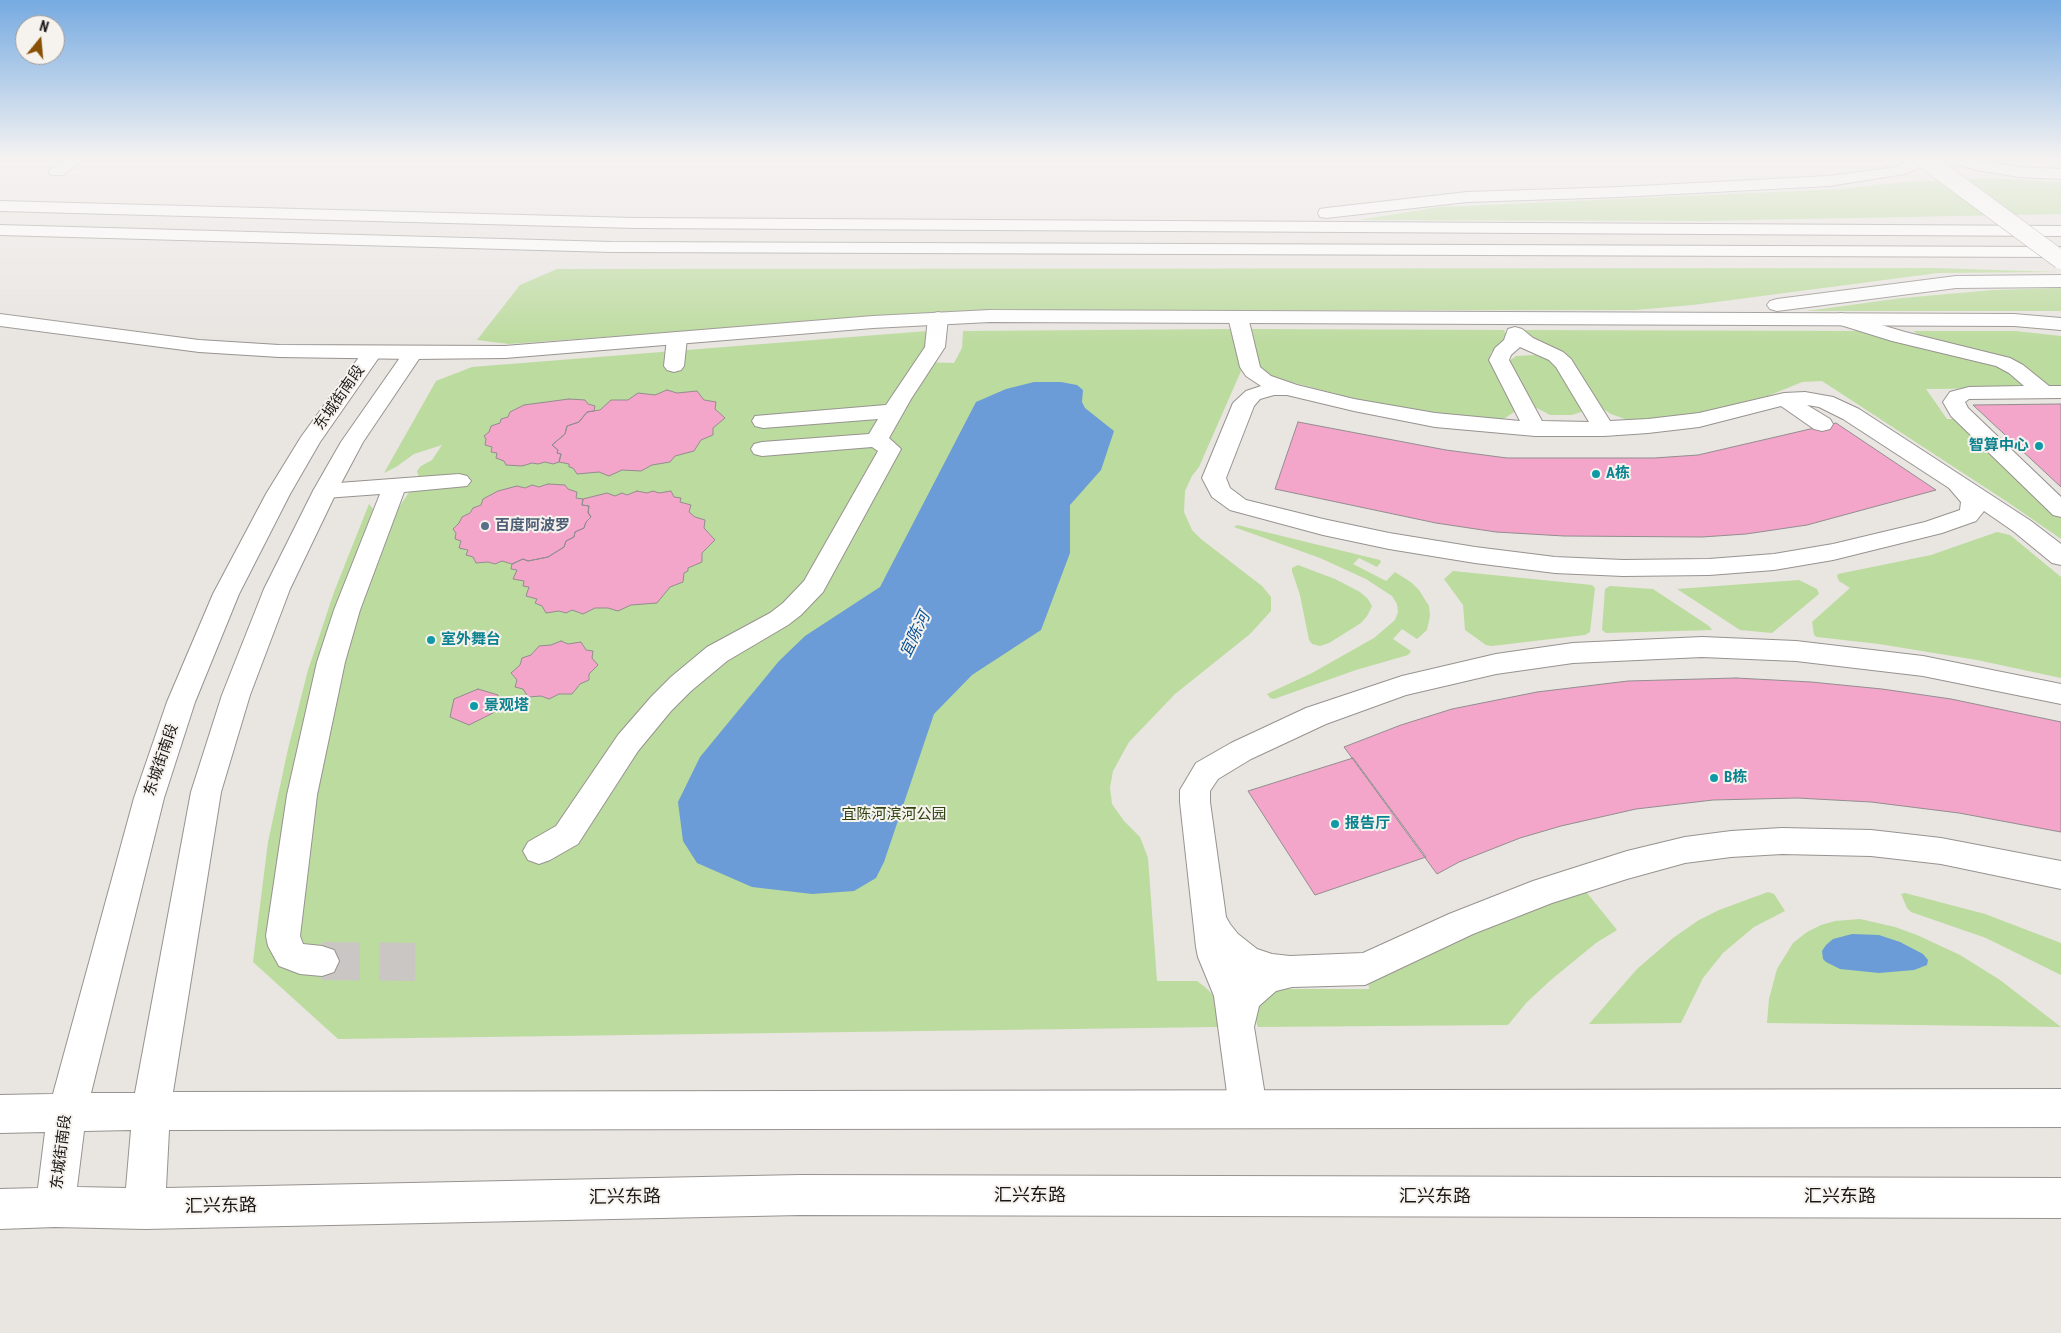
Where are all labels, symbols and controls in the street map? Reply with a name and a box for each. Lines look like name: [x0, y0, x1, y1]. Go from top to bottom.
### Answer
north arrow: [15, 15, 65, 65]
text: N: [38, 18, 51, 36]
street label: 东城街南段: [311, 362, 369, 434]
place label: 智算中心: [1969, 437, 2029, 455]
marker: 智算中心: [2033, 440, 2045, 452]
place label: A栋: [1606, 465, 1630, 483]
marker: A栋: [1590, 468, 1602, 480]
place label: 百度阿波罗: [495, 517, 570, 535]
marker: 百度阿波罗: [479, 520, 491, 532]
water label: 宜陈河: [897, 609, 935, 661]
place label: 室外舞台: [441, 631, 501, 649]
marker: 室外舞台: [425, 634, 437, 646]
place label: 景观塔: [484, 697, 529, 715]
marker: 景观塔: [468, 700, 480, 712]
street label: 东城街南段: [141, 722, 183, 798]
place label: B栋: [1724, 769, 1747, 787]
marker: B栋: [1708, 772, 1720, 784]
park label: 宜陈河滨河公园: [842, 806, 946, 824]
place label: 报告厅: [1345, 815, 1390, 833]
marker: 报告厅: [1329, 818, 1341, 830]
street label: 东城街南段: [48, 1114, 76, 1190]
street label: 汇兴东路: [994, 1185, 1066, 1207]
street label: 汇兴东路: [1399, 1186, 1471, 1208]
street label: 汇兴东路: [1804, 1186, 1876, 1208]
street label: 汇兴东路: [589, 1187, 661, 1209]
street label: 汇兴东路: [185, 1196, 257, 1218]

